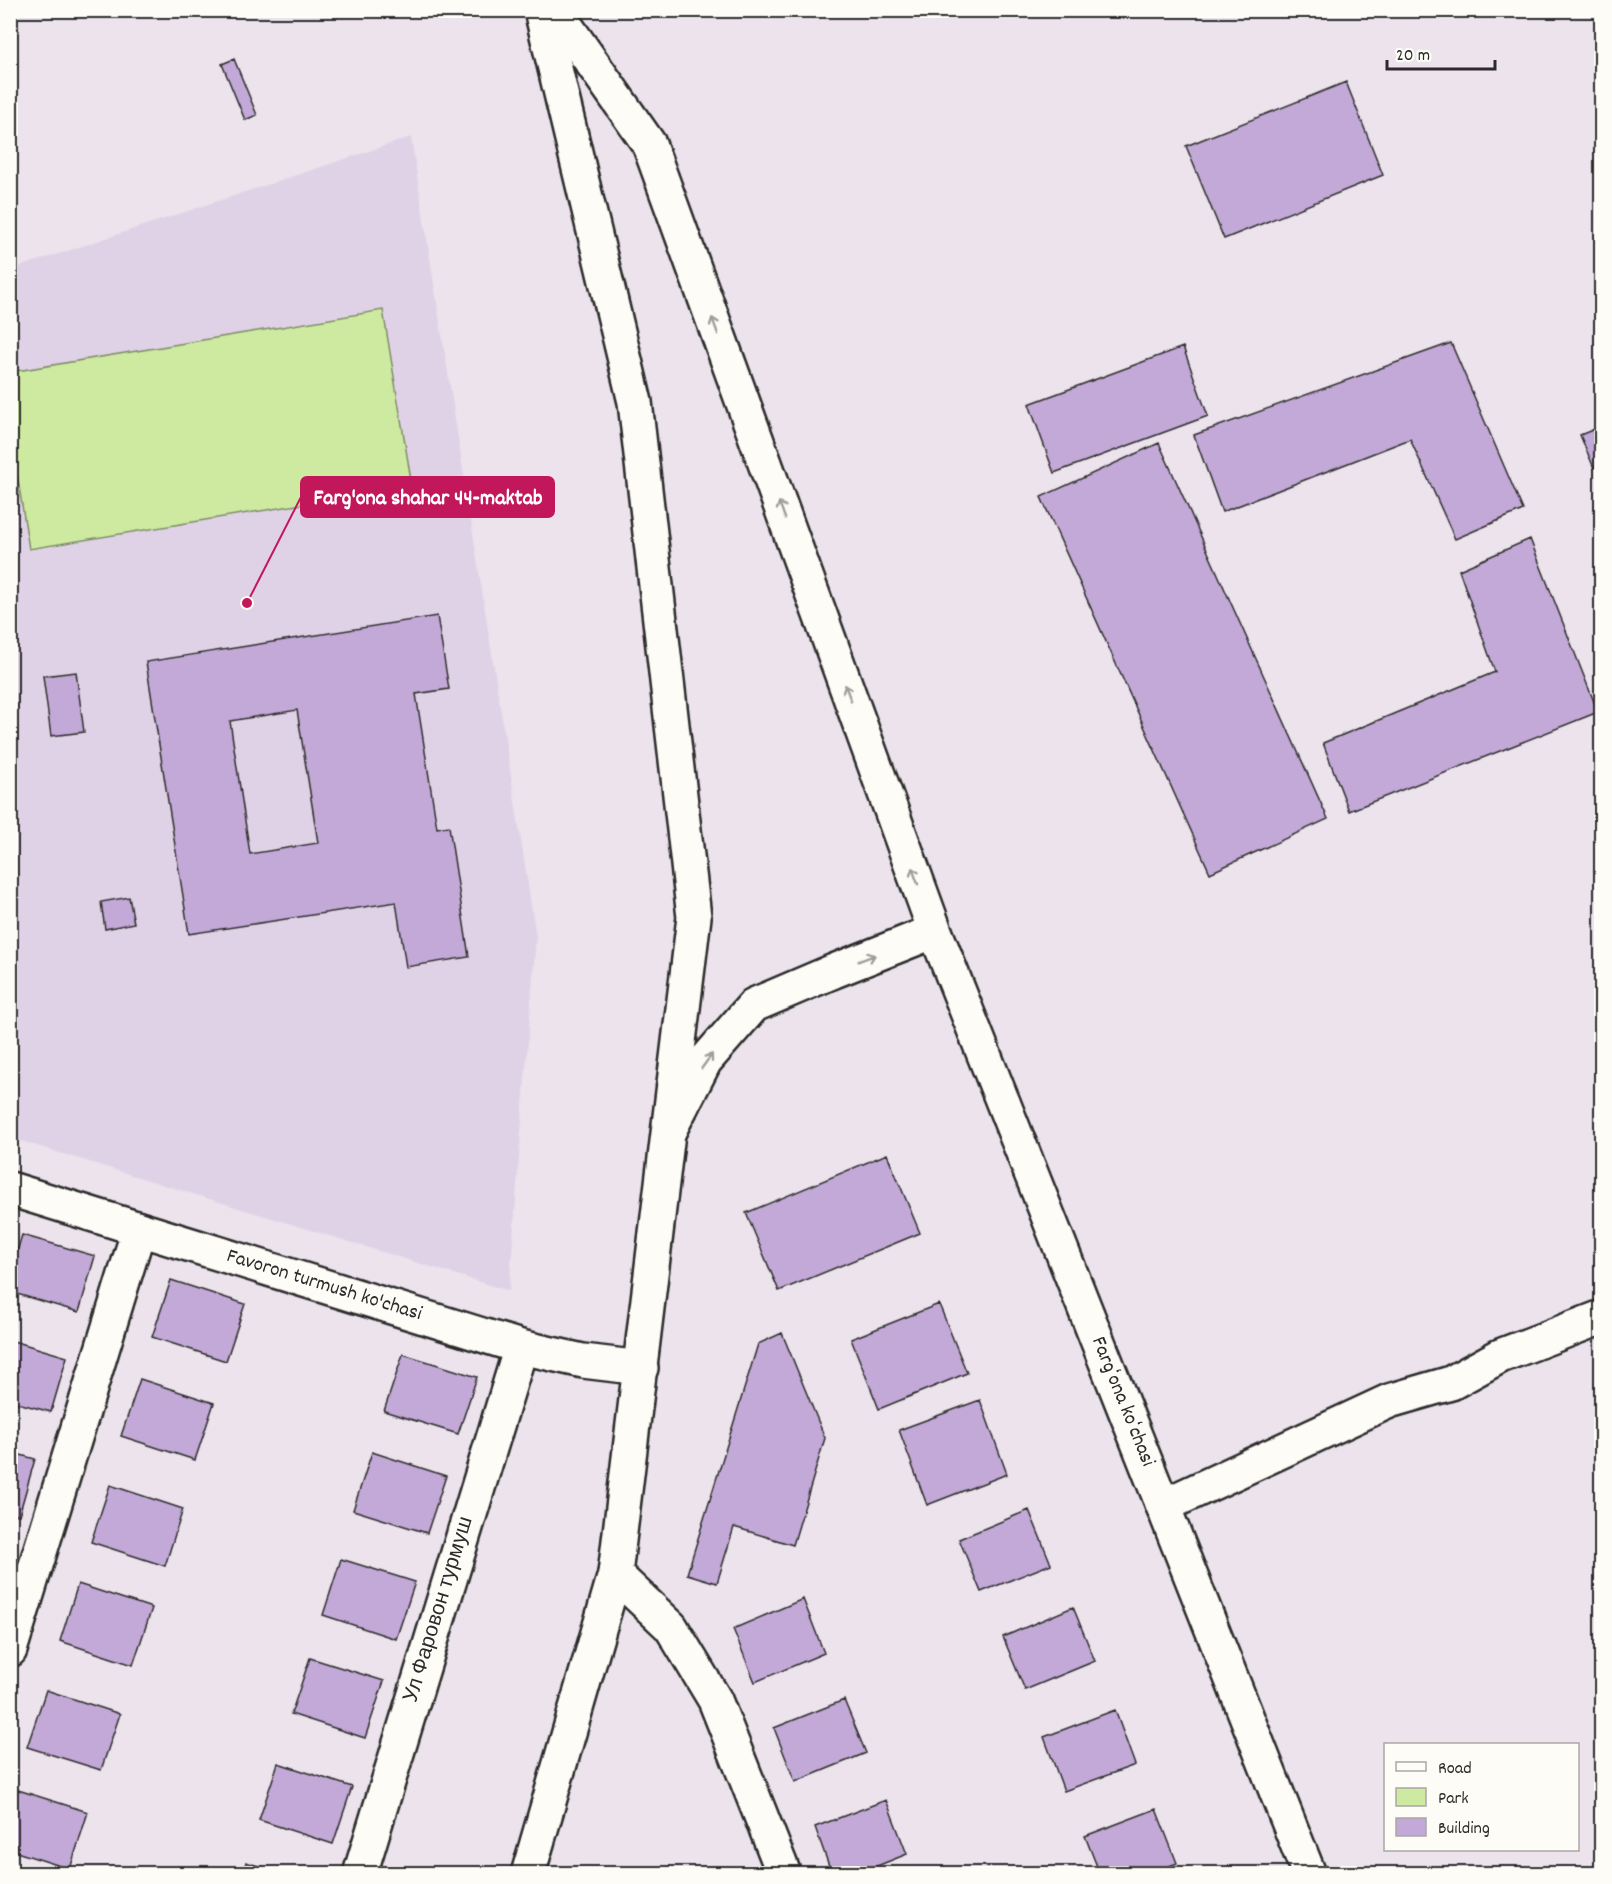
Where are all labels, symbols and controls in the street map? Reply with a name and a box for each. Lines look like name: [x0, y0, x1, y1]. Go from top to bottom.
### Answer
scale bar: [1387, 33, 1495, 71]
text: 20 m: [1396, 44, 1430, 69]
one-way arrow: [709, 318, 720, 336]
callout: Farg'ona shahar 44-maktab: [301, 477, 554, 517]
text: Farg'ona shahar 44-maktab: [313, 484, 543, 515]
one-way arrow: [775, 501, 786, 520]
one-way arrow: [842, 684, 853, 703]
one-way arrow: [908, 868, 919, 886]
one-way arrow: [857, 952, 875, 963]
one-way arrow: [701, 1053, 713, 1069]
street label: Favoron turmush ko'chasi: [223, 1242, 426, 1330]
street label: Fargʻona koʻchasi: [1082, 1332, 1162, 1472]
street label: Ул Фаровон турмуш: [397, 1513, 483, 1707]
legend: [1384, 1743, 1579, 1851]
text: Road: [1438, 1757, 1472, 1782]
text: Park: [1438, 1787, 1469, 1812]
text: Building: [1438, 1817, 1490, 1842]

